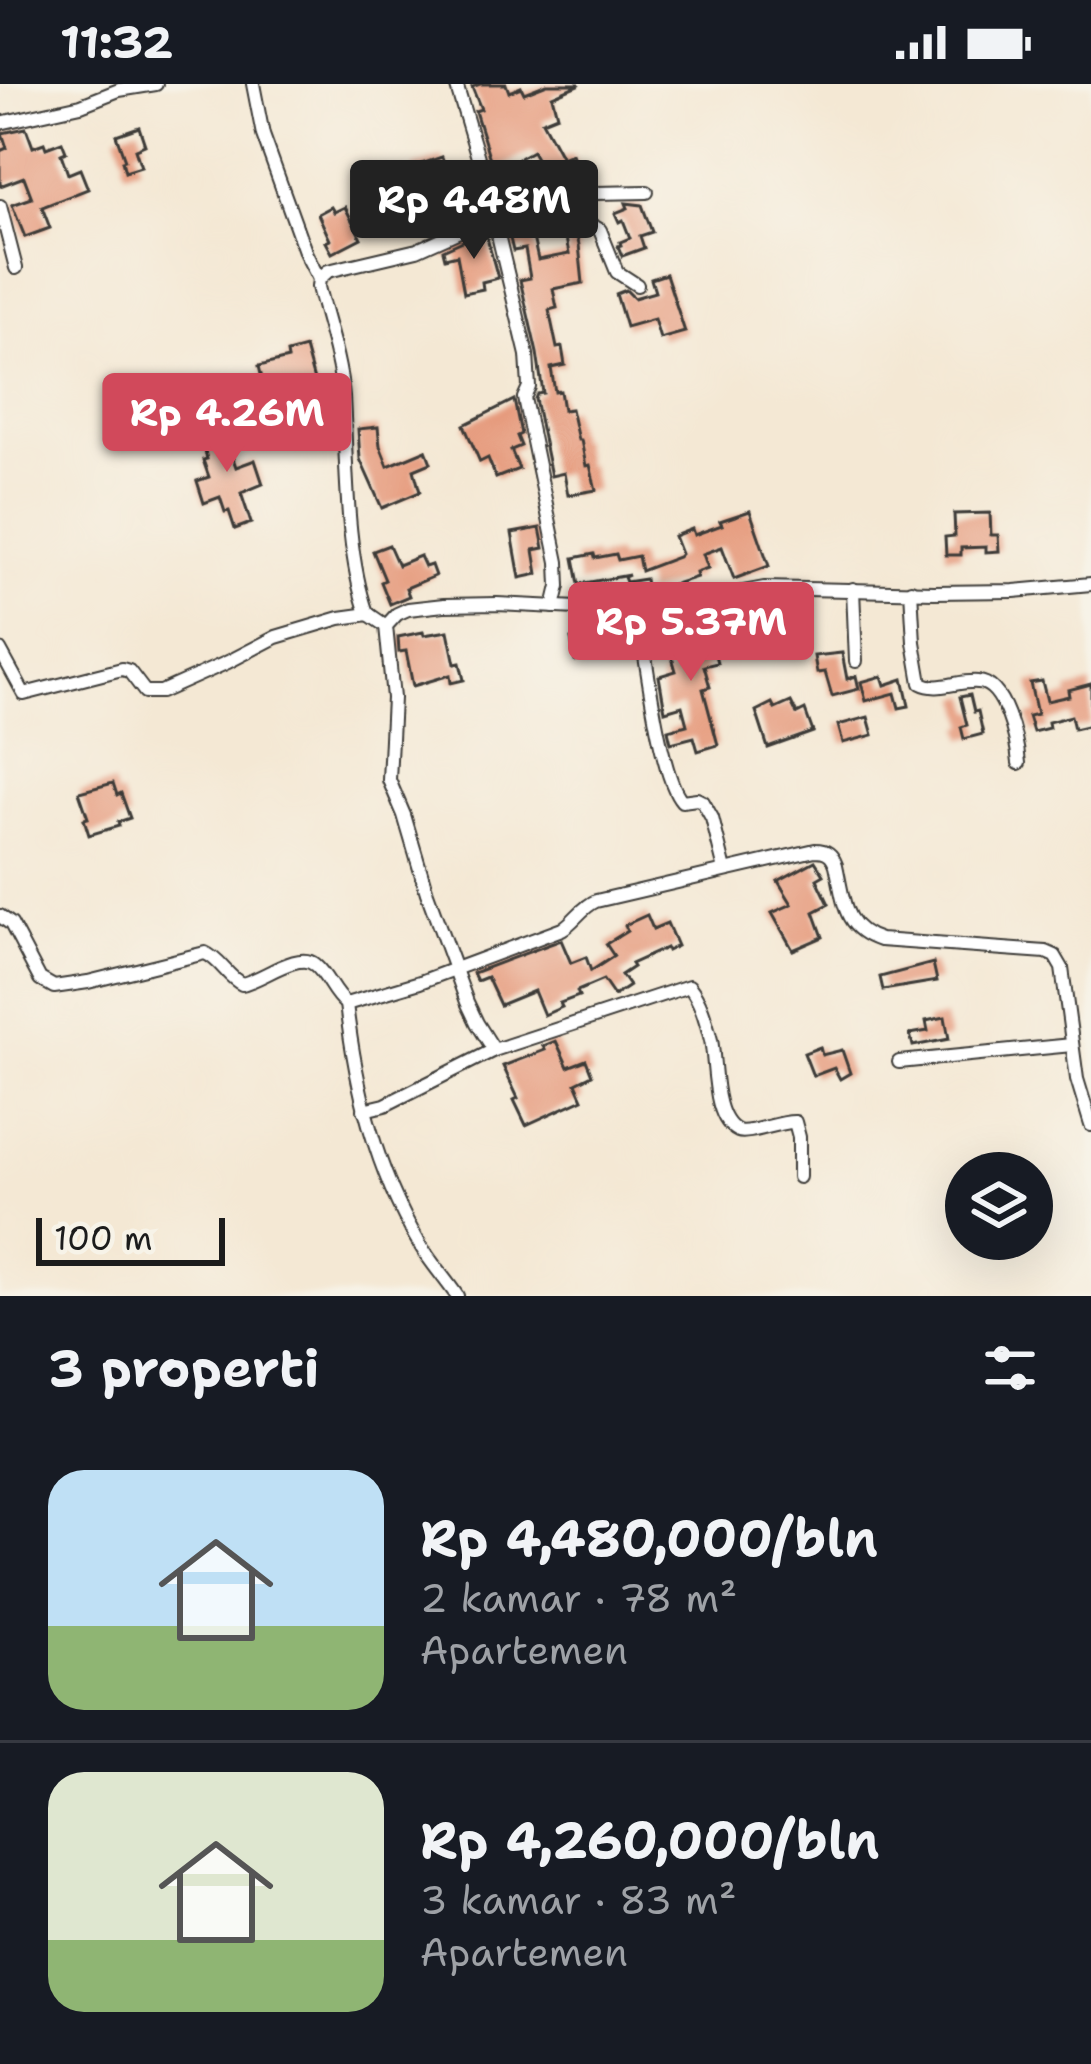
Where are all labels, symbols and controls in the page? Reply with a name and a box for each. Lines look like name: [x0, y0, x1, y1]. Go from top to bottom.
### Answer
text: 11:32: [60, 12, 173, 72]
pin: Rp 4.48M: [350, 160, 598, 262]
text: Rp 4.48M: [377, 173, 571, 225]
pin: Rp 4.26M: [103, 373, 351, 475]
text: Rp 4.26M: [129, 386, 325, 438]
pin: Rp 5.37M: [567, 582, 815, 684]
text: Rp 5.37M: [595, 595, 787, 647]
map controls: [945, 1152, 1053, 1260]
button: layers: [945, 1152, 1053, 1260]
scale bar: [36, 1212, 225, 1265]
text: 100 m: [54, 1216, 153, 1261]
text: 3 properti: [48, 1334, 319, 1402]
icon: filters: [977, 1335, 1043, 1401]
text: Rp 4,480,000/bln: [420, 1504, 878, 1572]
icon: home: [144, 1518, 288, 1662]
text: 2 kamar · 78 m²: [420, 1572, 737, 1624]
text: Apartemen: [420, 1624, 628, 1676]
text: Rp 4,260,000/bln: [420, 1806, 879, 1874]
icon: home: [144, 1820, 288, 1964]
text: 3 kamar · 83 m²: [420, 1874, 737, 1926]
text: Apartemen: [420, 1926, 628, 1978]

